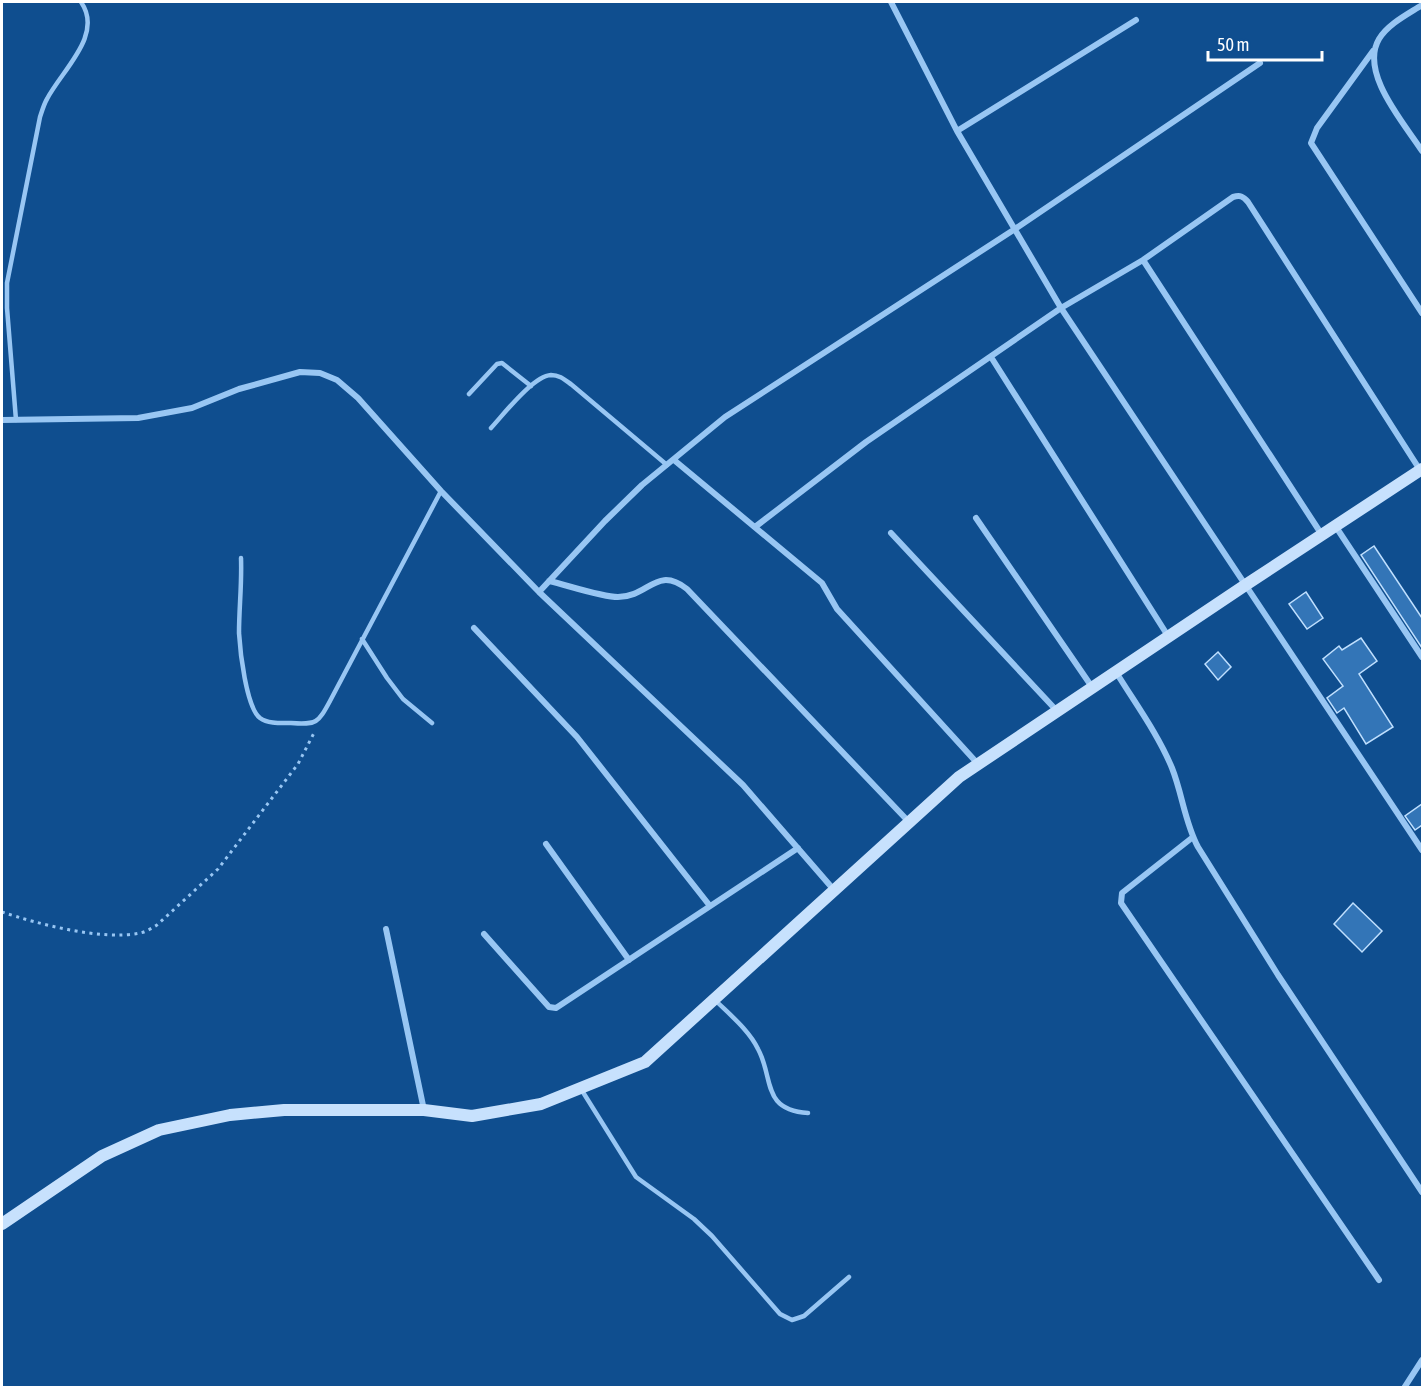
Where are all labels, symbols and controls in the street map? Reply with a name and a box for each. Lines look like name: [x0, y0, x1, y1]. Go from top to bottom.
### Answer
scale bar: [1208, 24, 1322, 62]
text: 50 m: [1217, 34, 1249, 55]

